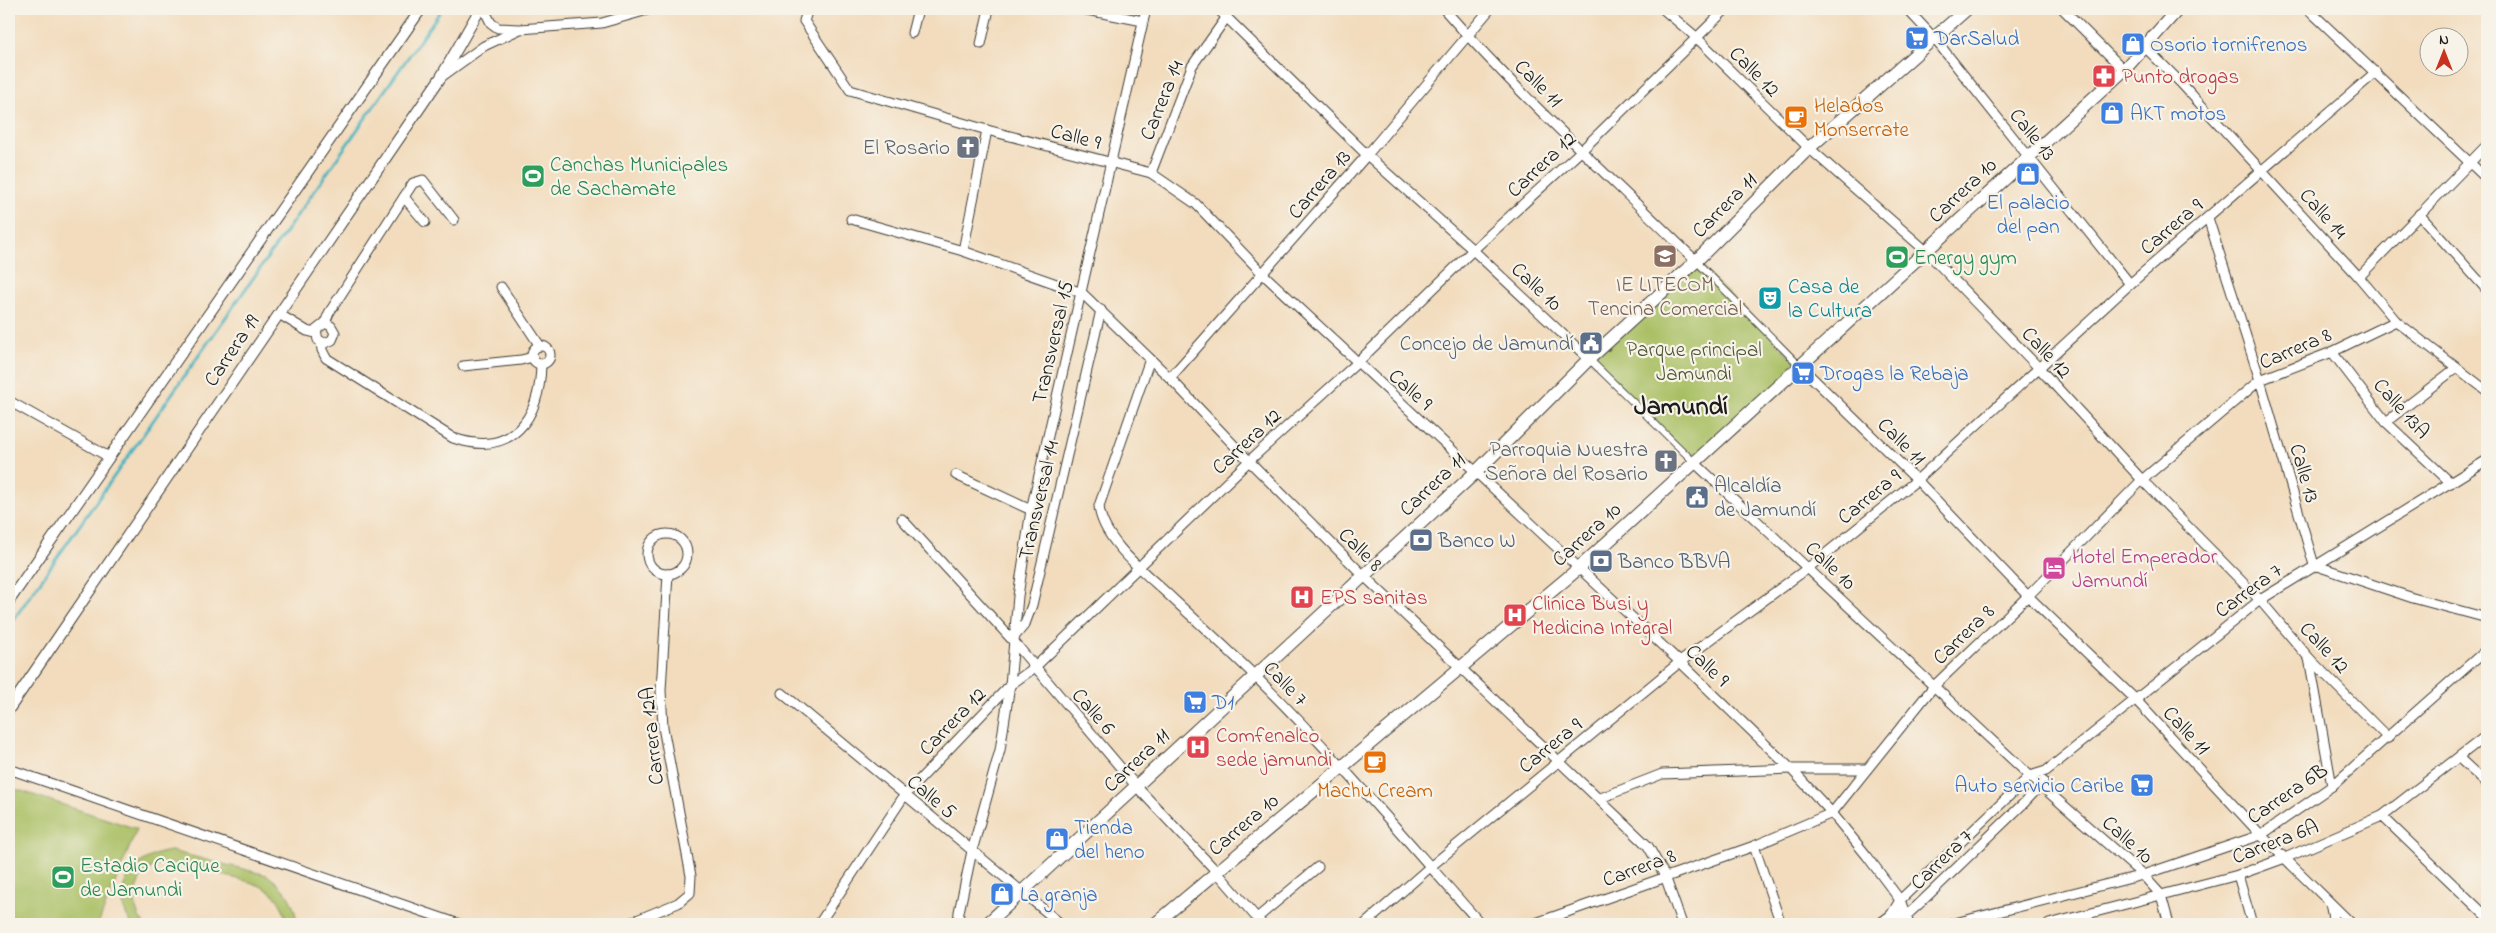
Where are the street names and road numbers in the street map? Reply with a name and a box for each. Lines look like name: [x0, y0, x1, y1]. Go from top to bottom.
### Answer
street label: Calle 12: [1721, 40, 1786, 105]
street label: Calle 11: [1506, 53, 1569, 116]
street label: Carrera 14: [1133, 56, 1193, 145]
street label: Calle 13: [2001, 103, 2062, 168]
street label: Calle 9: [1047, 117, 1105, 159]
street label: Carrera 12: [1501, 125, 1584, 206]
street label: Carrera 13: [1282, 144, 1359, 227]
street label: Carrera 10: [1922, 152, 2004, 231]
street label: Carrera 11: [1686, 167, 1765, 246]
street label: Calle 14: [2291, 182, 2354, 247]
street label: Carrera 9: [2134, 192, 2211, 263]
street label: Calle 10: [1503, 256, 1568, 319]
street label: Transversal 15: [1025, 278, 1083, 407]
street label: Carrera 19: [197, 308, 268, 393]
street label: Calle 12: [2014, 321, 2078, 386]
street label: Carrera 8: [2255, 321, 2337, 379]
street label: Calle 9: [1381, 362, 1439, 419]
street label: Calle 13A: [2365, 372, 2436, 446]
street label: Carrera 12: [1206, 402, 1289, 483]
street label: Calle 11: [1869, 411, 1932, 474]
street label: Transversal 14: [1012, 437, 1068, 563]
street label: Calle 13: [2280, 441, 2326, 506]
street label: Carrera 11: [1393, 446, 1474, 524]
street label: Carrera 9: [1832, 462, 1909, 533]
street label: Carrera 10: [1546, 496, 1629, 575]
street label: Calle 8: [1330, 521, 1389, 580]
street label: Calle 10: [1797, 535, 1862, 598]
street label: Carrera 7: [2209, 557, 2289, 626]
street label: Carrera 8: [1927, 598, 2002, 673]
street label: Calle 12: [2292, 616, 2356, 681]
street label: Calle 9: [1678, 638, 1736, 695]
street label: Calle 7: [1255, 655, 1314, 714]
street label: Carrera 12: [913, 681, 994, 764]
street label: Calle 6: [1064, 682, 1121, 742]
street label: Carrera 12A: [633, 685, 673, 786]
street label: Calle 11: [2155, 700, 2216, 763]
street label: Carrera 9: [1513, 711, 1590, 782]
street label: Carrera 11: [1097, 722, 1178, 800]
street label: Carrera 6B: [2242, 757, 2335, 833]
street label: Calle 5: [899, 768, 962, 827]
street label: Carrera 10: [1202, 787, 1286, 864]
street label: Calle 10: [2094, 809, 2159, 872]
street label: Carrera 6A: [2228, 813, 2323, 873]
street label: Carrera 7: [1904, 823, 1981, 898]
street label: Carrera 8: [1599, 842, 1681, 896]

